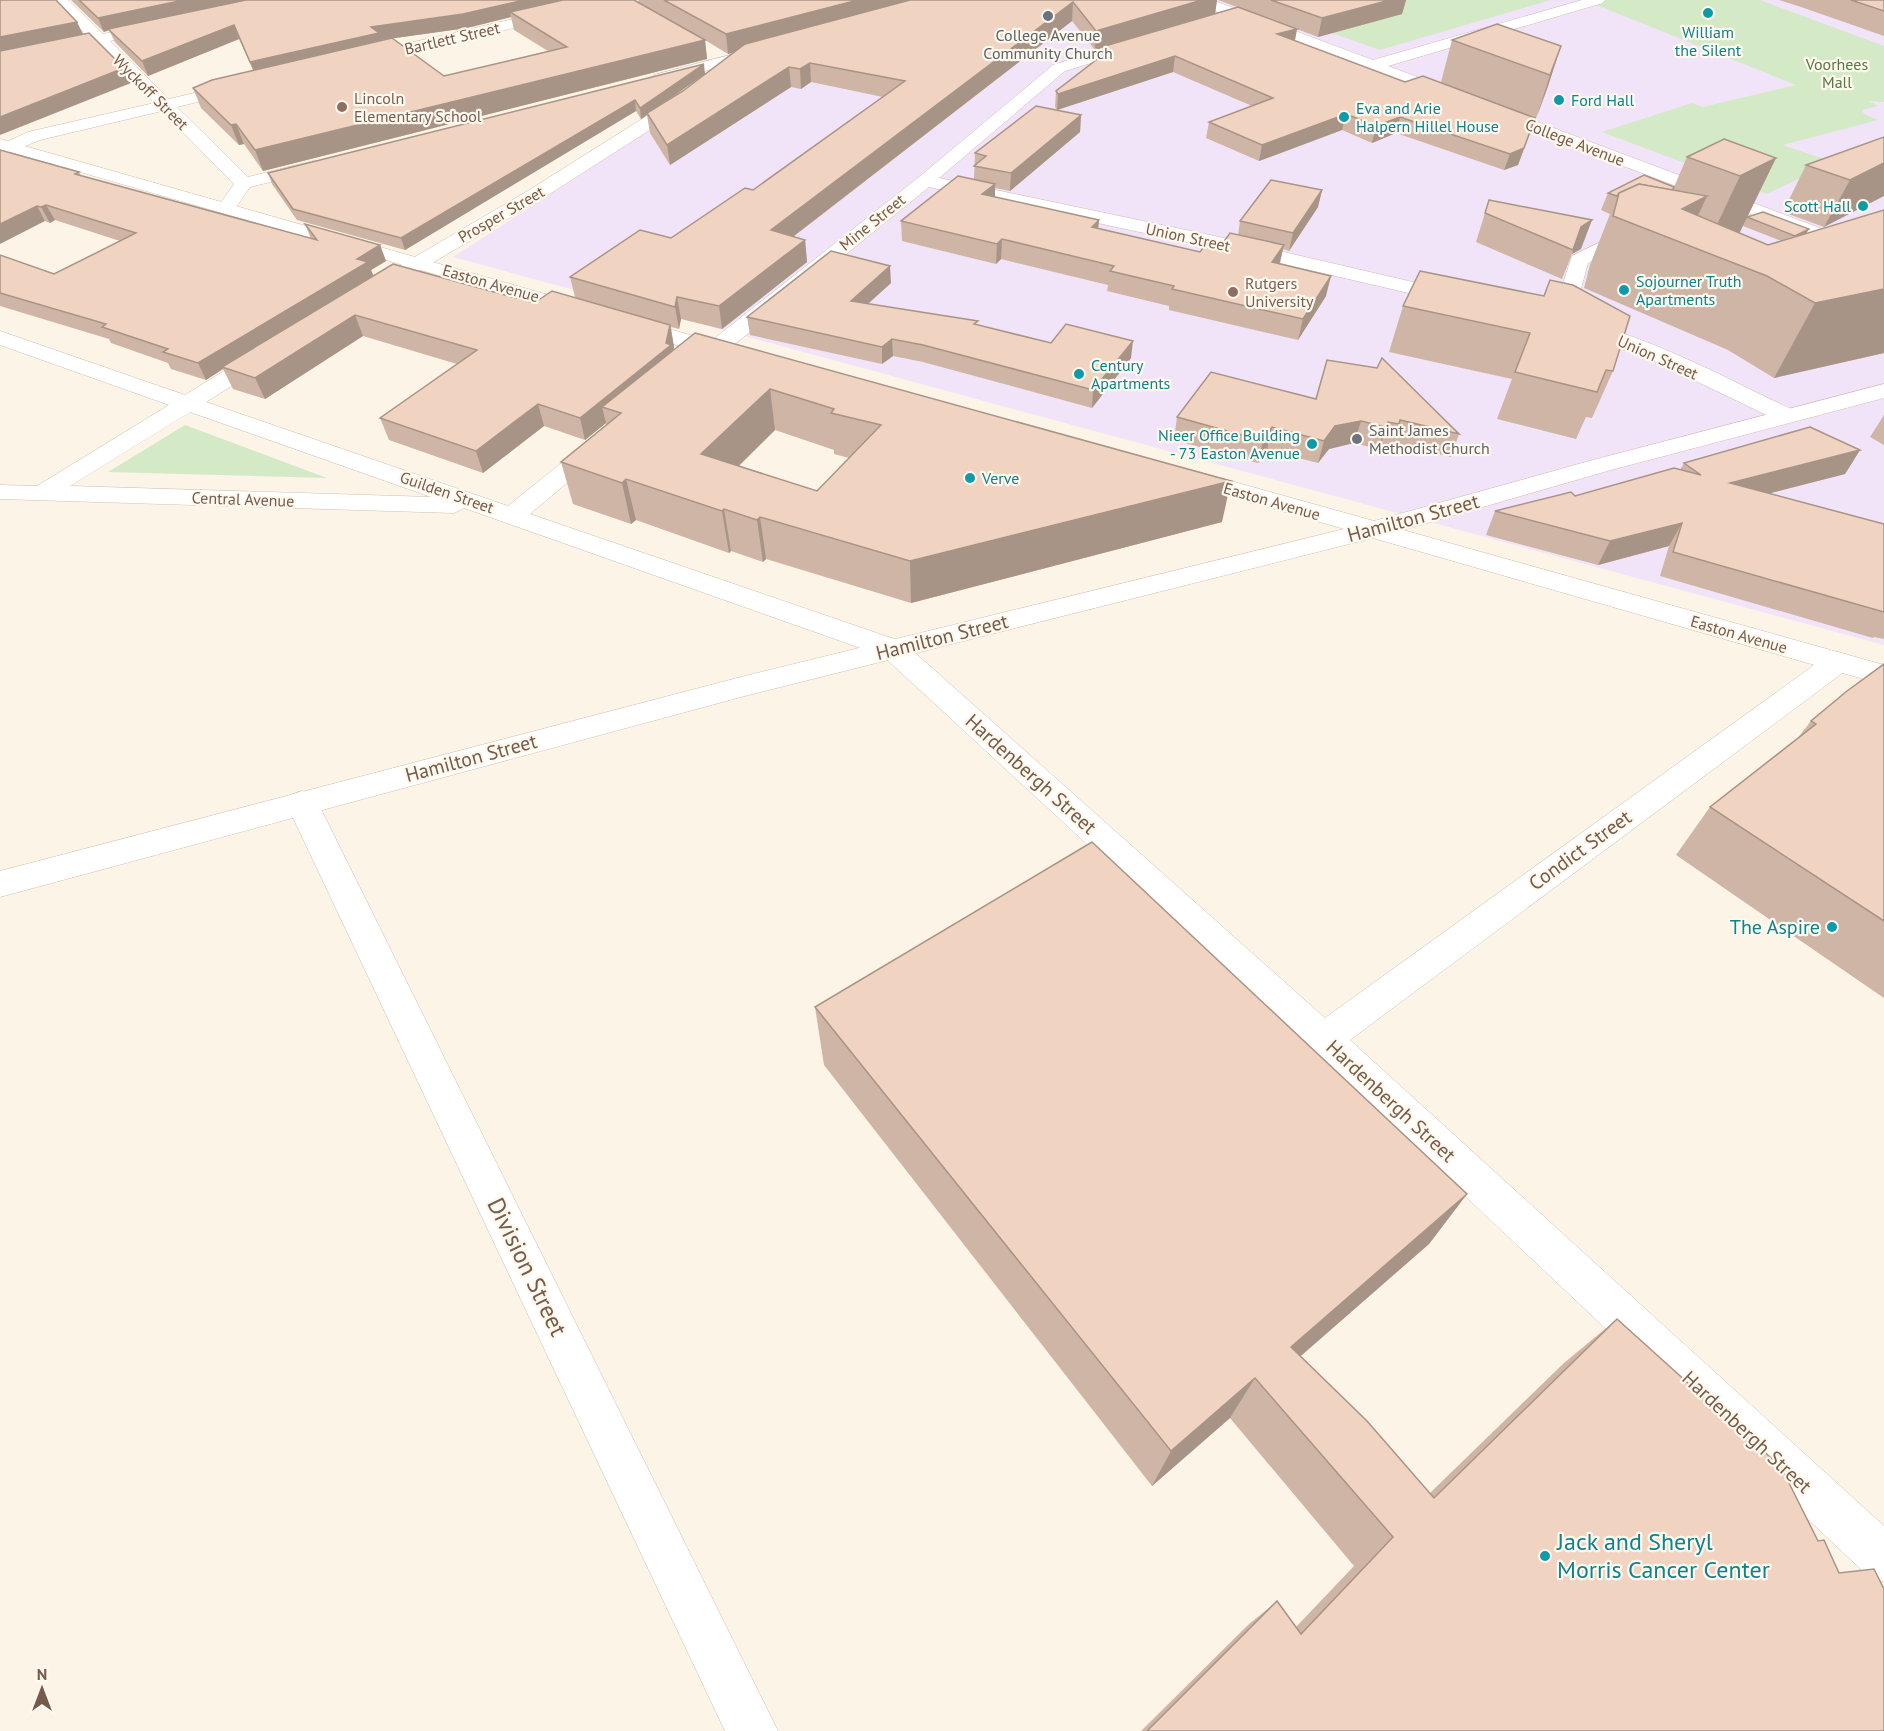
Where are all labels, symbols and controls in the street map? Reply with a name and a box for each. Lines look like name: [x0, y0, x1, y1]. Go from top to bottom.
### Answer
marker: William the Silent: [1701, 6, 1715, 20]
marker: College Avenue Community Church: [1041, 9, 1055, 23]
street label: Bartlett Street: [402, 17, 502, 59]
place label: William the Silent: [1675, 22, 1742, 60]
place label: College Avenue Community Church: [983, 25, 1113, 63]
street label: Wyckoff Street: [109, 50, 193, 134]
park label: Voorhees Mall: [1805, 54, 1868, 92]
place label: Lincoln Elementary School: [354, 88, 482, 126]
place label: Ford Hall: [1571, 90, 1635, 110]
marker: Ford Hall: [1552, 93, 1566, 107]
place label: Eva and Arie Halpern Hillel House: [1356, 98, 1499, 136]
marker: Lincoln Elementary School: [335, 100, 349, 114]
marker: Eva and Arie Halpern Hillel House: [1337, 110, 1351, 124]
street label: College Avenue: [1522, 114, 1628, 170]
street label: Prosper Street: [454, 181, 548, 247]
street label: Mine Street: [835, 189, 909, 255]
place label: Scott Hall: [1784, 196, 1851, 216]
marker: Scott Hall: [1856, 199, 1870, 213]
street label: Union Street: [1144, 218, 1233, 256]
street label: Easton Avenue: [440, 260, 542, 306]
place label: Sojourner Truth Apartments: [1636, 271, 1742, 309]
place label: Rutgers University: [1245, 273, 1314, 311]
marker: Sojourner Truth Apartments: [1617, 283, 1631, 297]
marker: Rutgers University: [1226, 285, 1240, 299]
street label: Union Street: [1615, 330, 1702, 384]
place label: Century Apartments: [1091, 355, 1171, 393]
marker: Century Apartments: [1072, 367, 1086, 381]
place label: Saint James Methodist Church: [1369, 420, 1490, 458]
place label: Nieer Office Building - 73 Easton Avenue: [1158, 425, 1300, 463]
marker: Saint James Methodist Church: [1350, 432, 1364, 446]
marker: Nieer Office Building - 73 Easton Avenue: [1305, 437, 1319, 451]
street label: Guilden Street: [397, 467, 497, 518]
place label: Verve: [981, 468, 1019, 488]
marker: Verve: [963, 471, 977, 485]
street label: Easton Avenue: [1221, 478, 1323, 524]
street label: Central Avenue: [191, 487, 295, 511]
street label: Hamilton Street: [1344, 488, 1482, 548]
street label: Hamilton Street: [873, 608, 1011, 666]
street label: Easton Avenue: [1688, 611, 1790, 657]
street label: Hardenbergh Street: [960, 708, 1102, 840]
street label: Hamilton Street: [402, 728, 540, 788]
street label: Condict Street: [1524, 804, 1637, 896]
place label: The Aspire: [1730, 914, 1820, 940]
marker: The Aspire: [1825, 920, 1839, 934]
street label: Hardenbergh Street: [1321, 1034, 1461, 1168]
street label: Division Street: [481, 1192, 574, 1341]
street label: Hardenbergh Street: [1677, 1365, 1817, 1499]
place label: Jack and Sheryl Morris Cancer Center: [1556, 1526, 1770, 1585]
marker: Jack and Sheryl Morris Cancer Center: [1538, 1549, 1552, 1563]
north arrow: [12, 1659, 72, 1719]
text: N: [37, 1664, 47, 1684]

